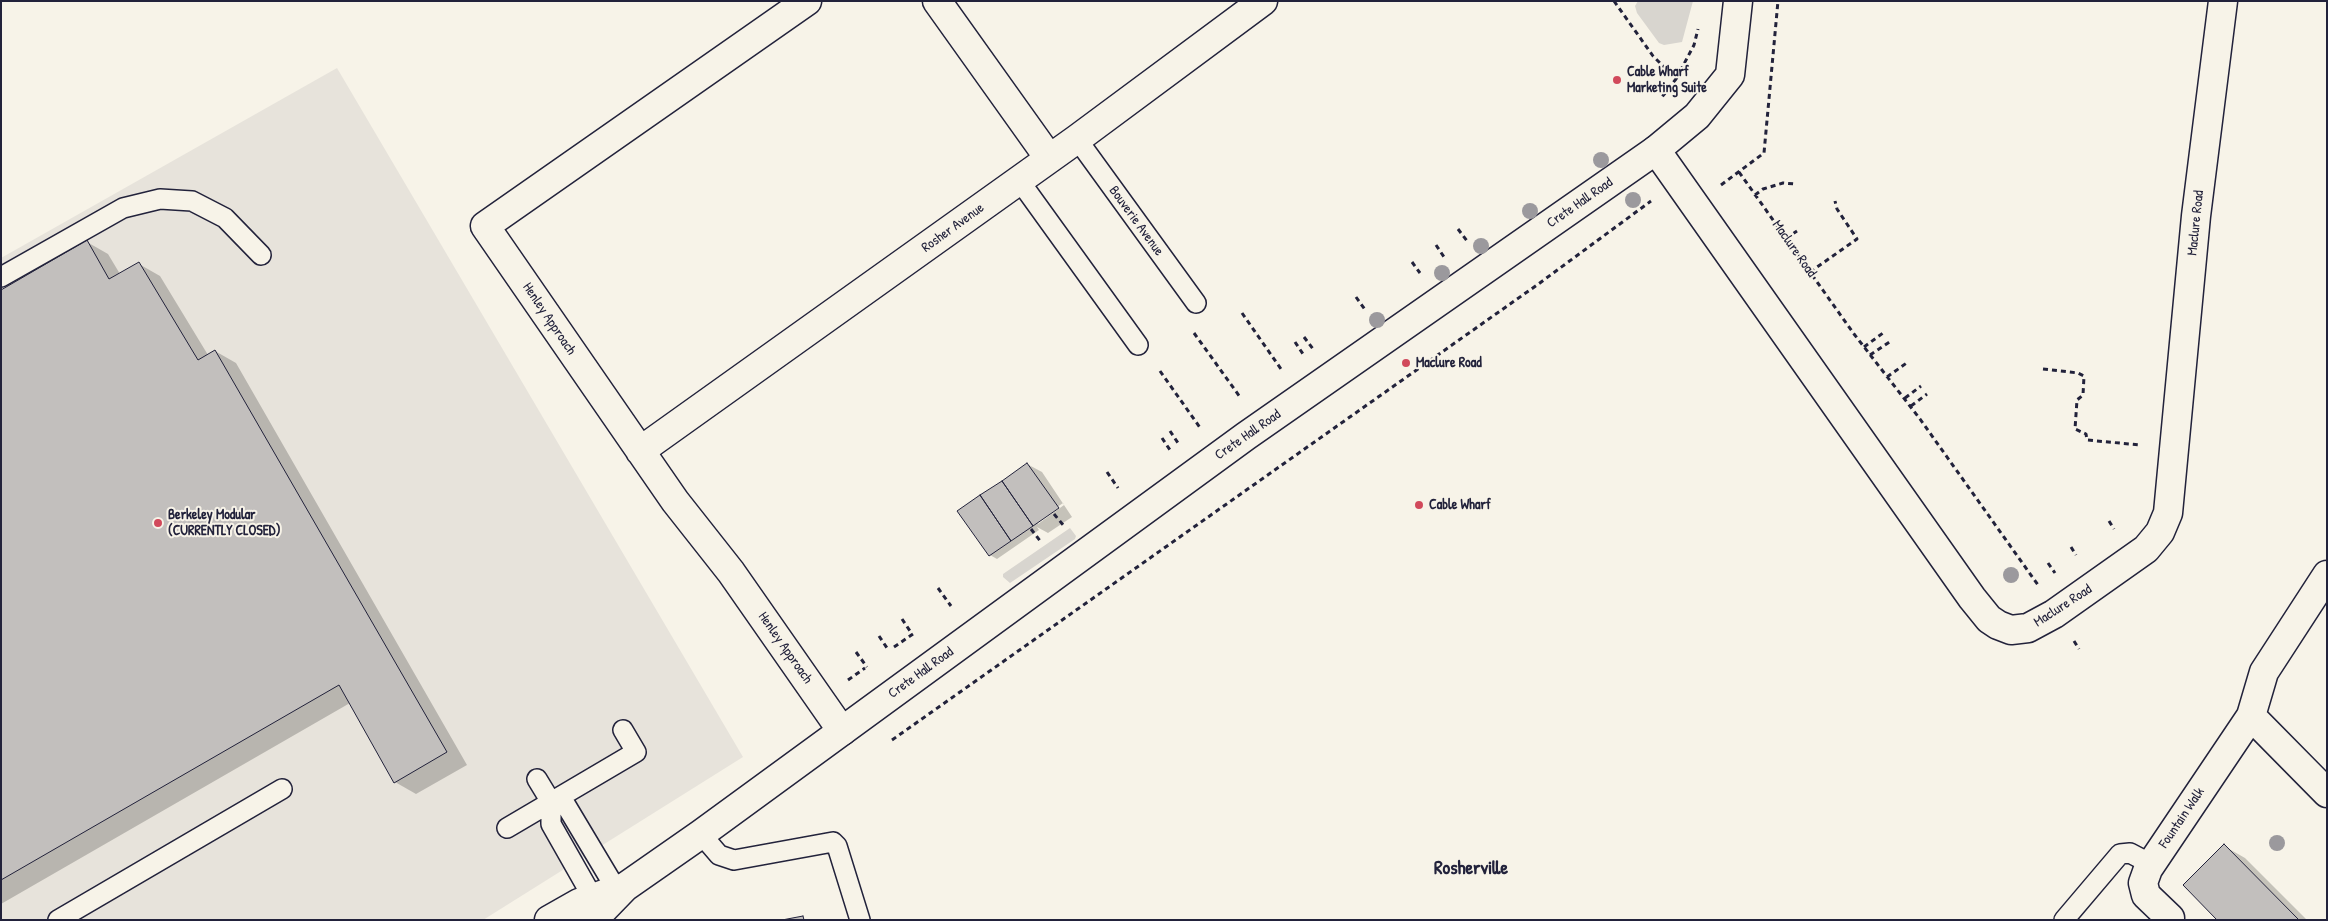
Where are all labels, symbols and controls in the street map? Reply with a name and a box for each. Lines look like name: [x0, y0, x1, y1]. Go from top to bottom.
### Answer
place label: Cable Wharf Marketing Suite: [1627, 64, 1707, 96]
marker: Cable Wharf Marketing Suite: [1611, 74, 1623, 86]
street label: Crete Hall Road: [1544, 174, 1616, 232]
street label: Bouverie Avenue: [1105, 183, 1167, 259]
street label: Maclure Road: [2184, 189, 2208, 257]
street label: Rosher Avenue: [919, 200, 987, 256]
street label: Maclure Road: [1768, 217, 1820, 281]
street label: Henley Approach: [519, 280, 579, 358]
place label: Maclure Road: [1416, 355, 1482, 371]
marker: Maclure Road: [1400, 357, 1412, 369]
street label: Crete Hall Road: [1212, 406, 1284, 464]
place label: Cable Wharf: [1429, 497, 1491, 513]
marker: Cable Wharf: [1413, 499, 1425, 511]
place label: Berkeley Modular (CURRENTLY CLOSED): [168, 507, 281, 540]
marker: Berkeley Modular (CURRENTLY CLOSED): [152, 517, 164, 529]
street label: Maclure Road: [2031, 581, 2095, 631]
street label: Henley Approach: [754, 609, 816, 687]
street label: Crete Hall Road: [885, 644, 957, 702]
street label: Fountain Walk: [2156, 785, 2208, 851]
district label: Rosherville: [1434, 858, 1508, 880]

